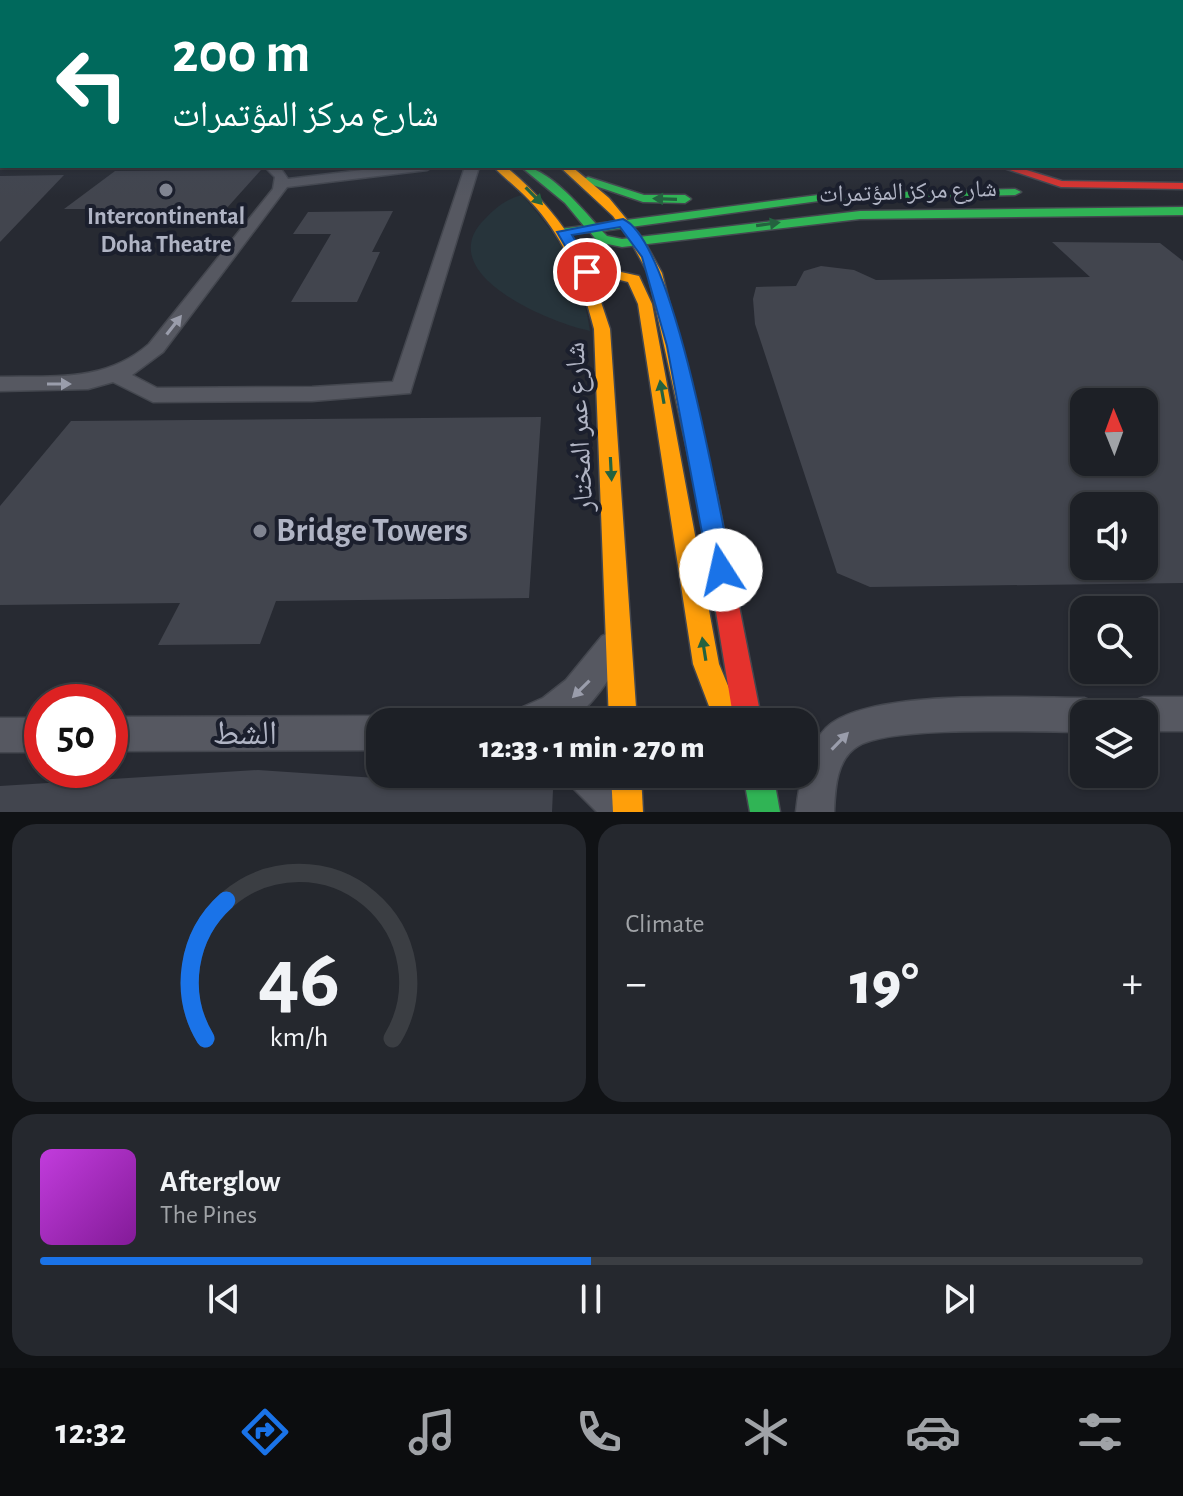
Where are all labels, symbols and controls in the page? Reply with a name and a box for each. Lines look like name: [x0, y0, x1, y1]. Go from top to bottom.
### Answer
text: 200 m: [172, 26, 310, 82]
icon: left: [40, 32, 144, 136]
text: شارع مركز المؤتمرات: [172, 97, 439, 133]
street label: شارع مركز المؤتمرات: [819, 177, 997, 209]
marker: Intercontinental Doha Theatre: [157, 181, 175, 199]
one-way arrow: [524, 186, 542, 205]
one-way arrow: [652, 192, 677, 205]
place label: Intercontinental Doha Theatre: [87, 205, 245, 257]
one-way arrow: [756, 217, 781, 230]
pin: [553, 238, 621, 306]
icon: arrive: [565, 250, 609, 294]
one-way arrow: [165, 315, 182, 335]
street label: شارع عمر المختار: [562, 341, 600, 514]
one-way arrow: [47, 378, 72, 390]
one-way arrow: [656, 379, 668, 404]
north arrow: [1070, 388, 1158, 476]
map controls: [1070, 388, 1158, 788]
one-way arrow: [604, 457, 617, 482]
button: sound: [1070, 492, 1158, 580]
place label: Bridge Towers: [276, 514, 468, 548]
marker: Bridge Towers: [251, 522, 269, 540]
position arrow: [679, 528, 763, 612]
button: search: [1070, 596, 1158, 684]
one-way arrow: [697, 636, 710, 661]
one-way arrow: [572, 679, 591, 698]
speed limit sign: 50: [24, 684, 128, 788]
button: layers: [1070, 700, 1158, 788]
street label: الشط: [213, 717, 277, 751]
one-way arrow: [831, 731, 849, 751]
text: 12:33 · 1 min · 270 m: [479, 733, 705, 763]
text: Climate: [626, 911, 704, 937]
text: 46: [258, 938, 340, 1022]
text: 19°: [850, 955, 919, 1015]
text: −: [626, 962, 647, 1006]
text: +: [1122, 962, 1143, 1006]
text: km/h: [269, 1023, 328, 1052]
text: Afterglow: [160, 1167, 281, 1197]
text: The Pines: [160, 1202, 257, 1228]
icon: previous: [202, 1277, 246, 1321]
icon: pause: [569, 1277, 613, 1321]
icon: next: [937, 1277, 981, 1321]
icon: directions: [237, 1404, 293, 1460]
icon: music: [404, 1404, 460, 1460]
icon: phone: [571, 1404, 627, 1460]
icon: climate: [738, 1404, 794, 1460]
icon: car: [905, 1404, 961, 1460]
icon: filters: [1072, 1404, 1128, 1460]
text: 12:32: [55, 1414, 126, 1450]

